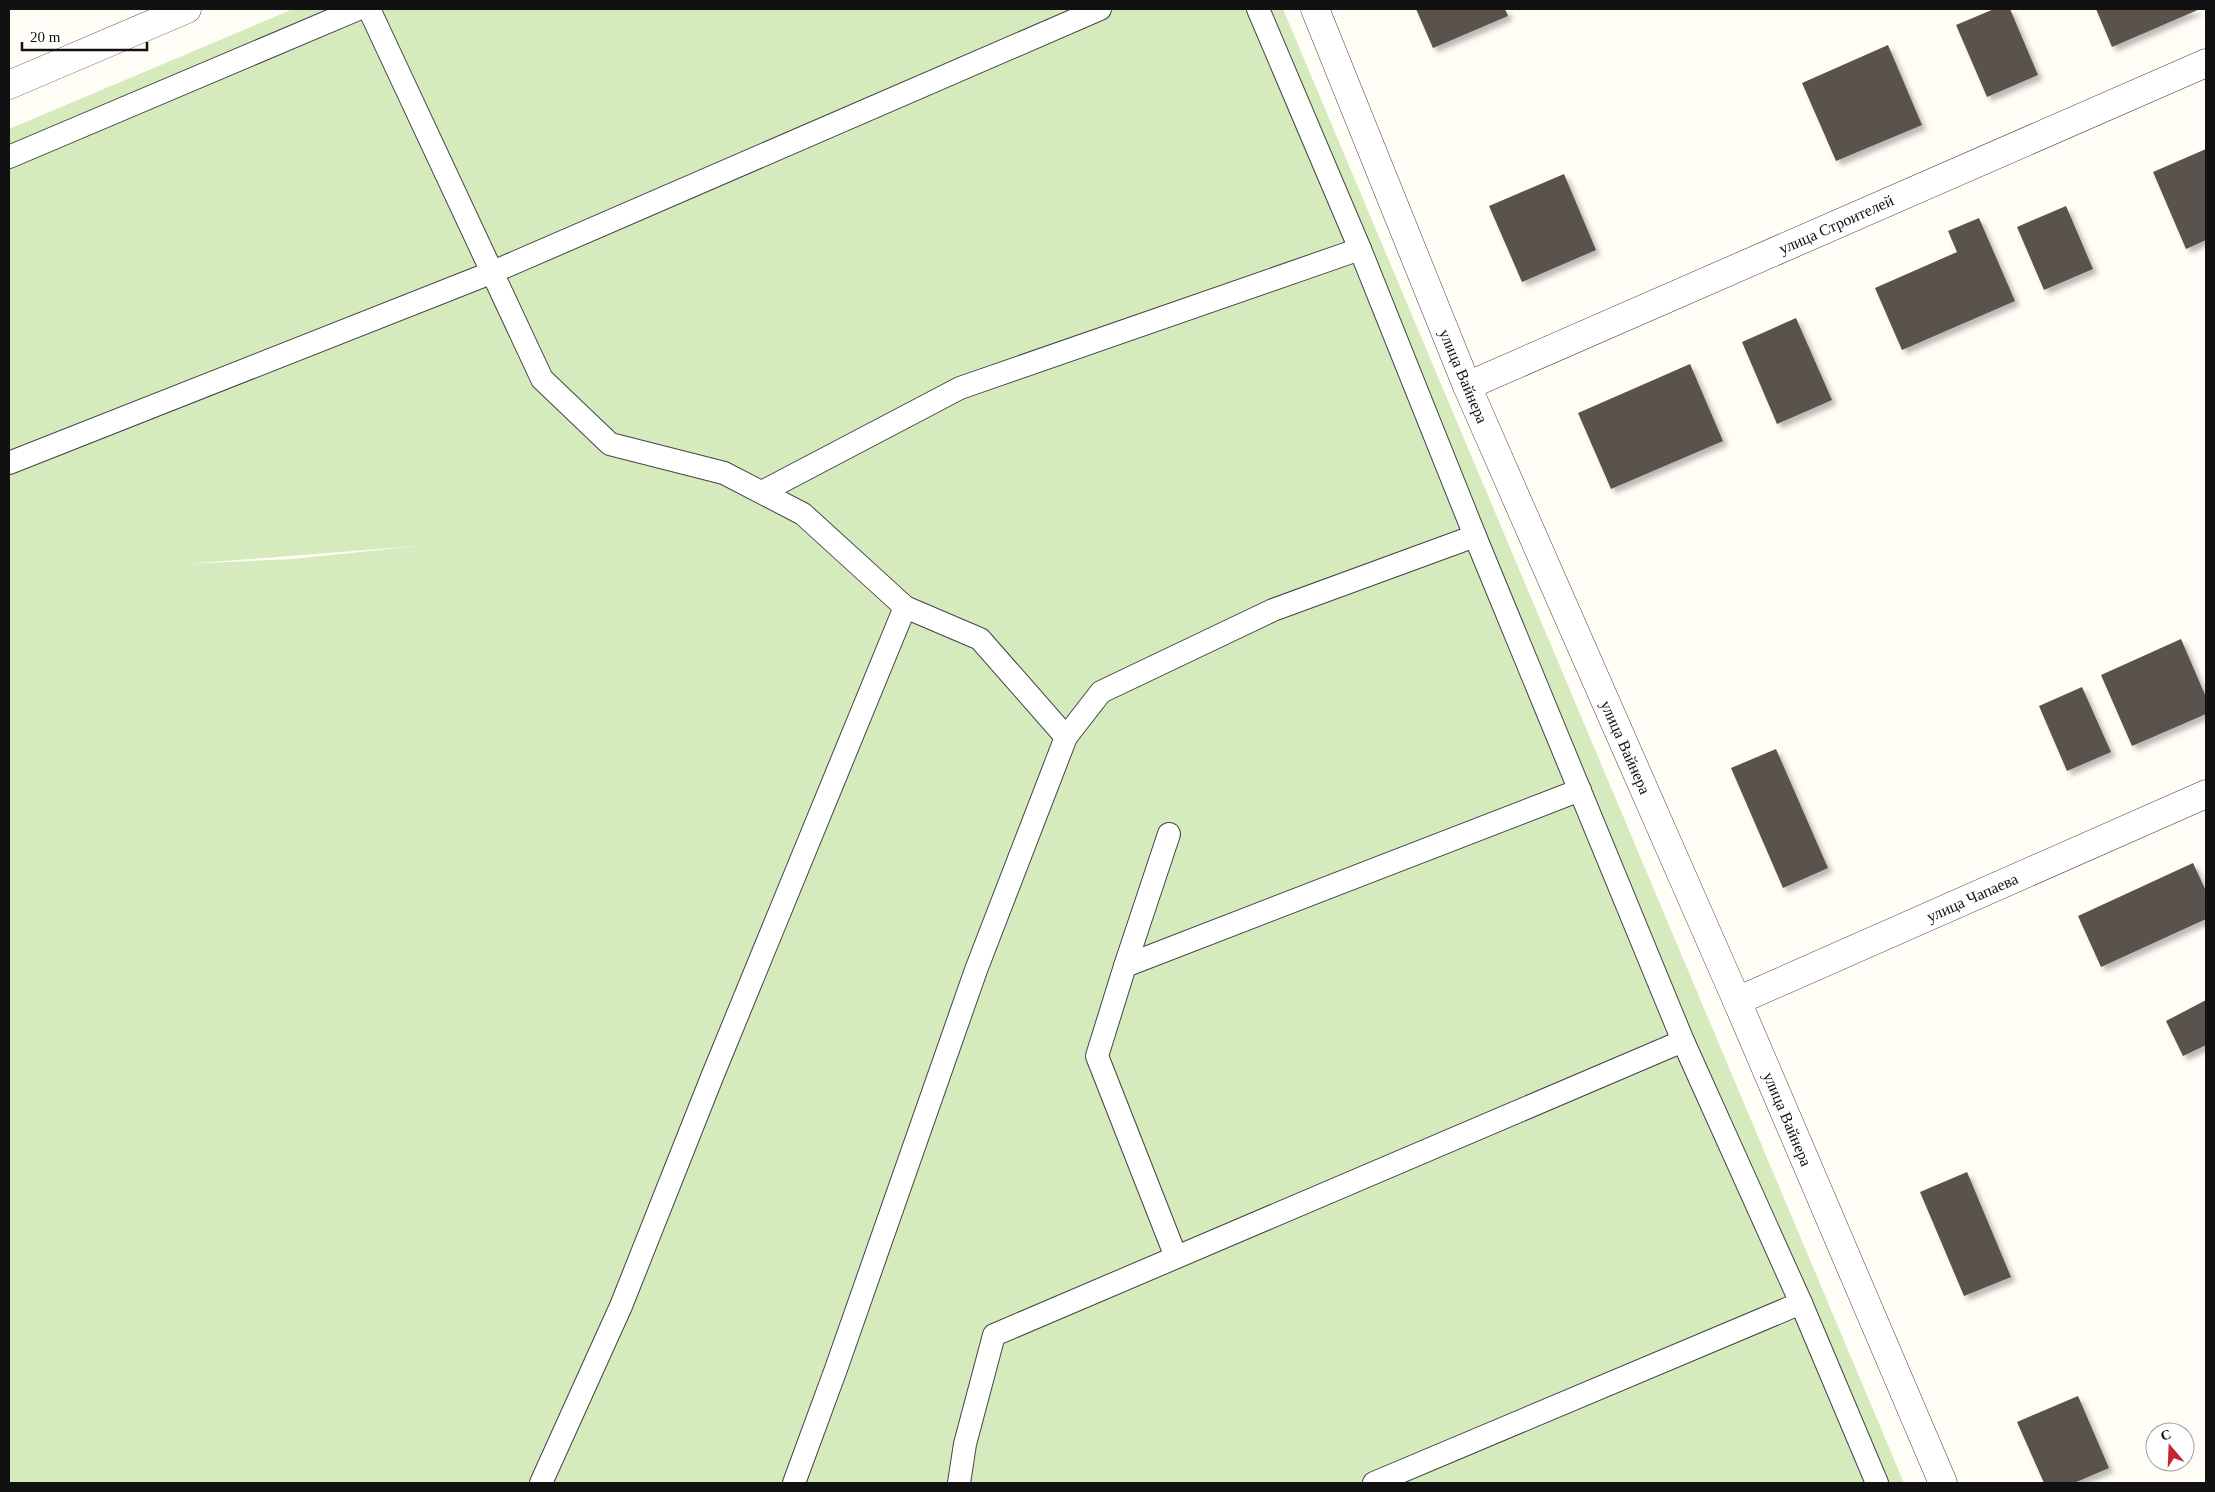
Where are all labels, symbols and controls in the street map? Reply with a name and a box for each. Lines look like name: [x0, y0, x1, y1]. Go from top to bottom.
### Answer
scale bar: [22, 20, 148, 52]
text: 20 m: [30, 29, 61, 45]
street label: улица Строителей: [1776, 191, 1897, 258]
street label: улица Вайнера: [1435, 327, 1491, 426]
street label: улица Вайнера: [1596, 698, 1654, 797]
street label: улица Чапаева: [1924, 870, 2021, 926]
street label: улица Вайнера: [1759, 1070, 1815, 1169]
north arrow: [2145, 1422, 2195, 1472]
text: С: [2159, 1426, 2173, 1444]

